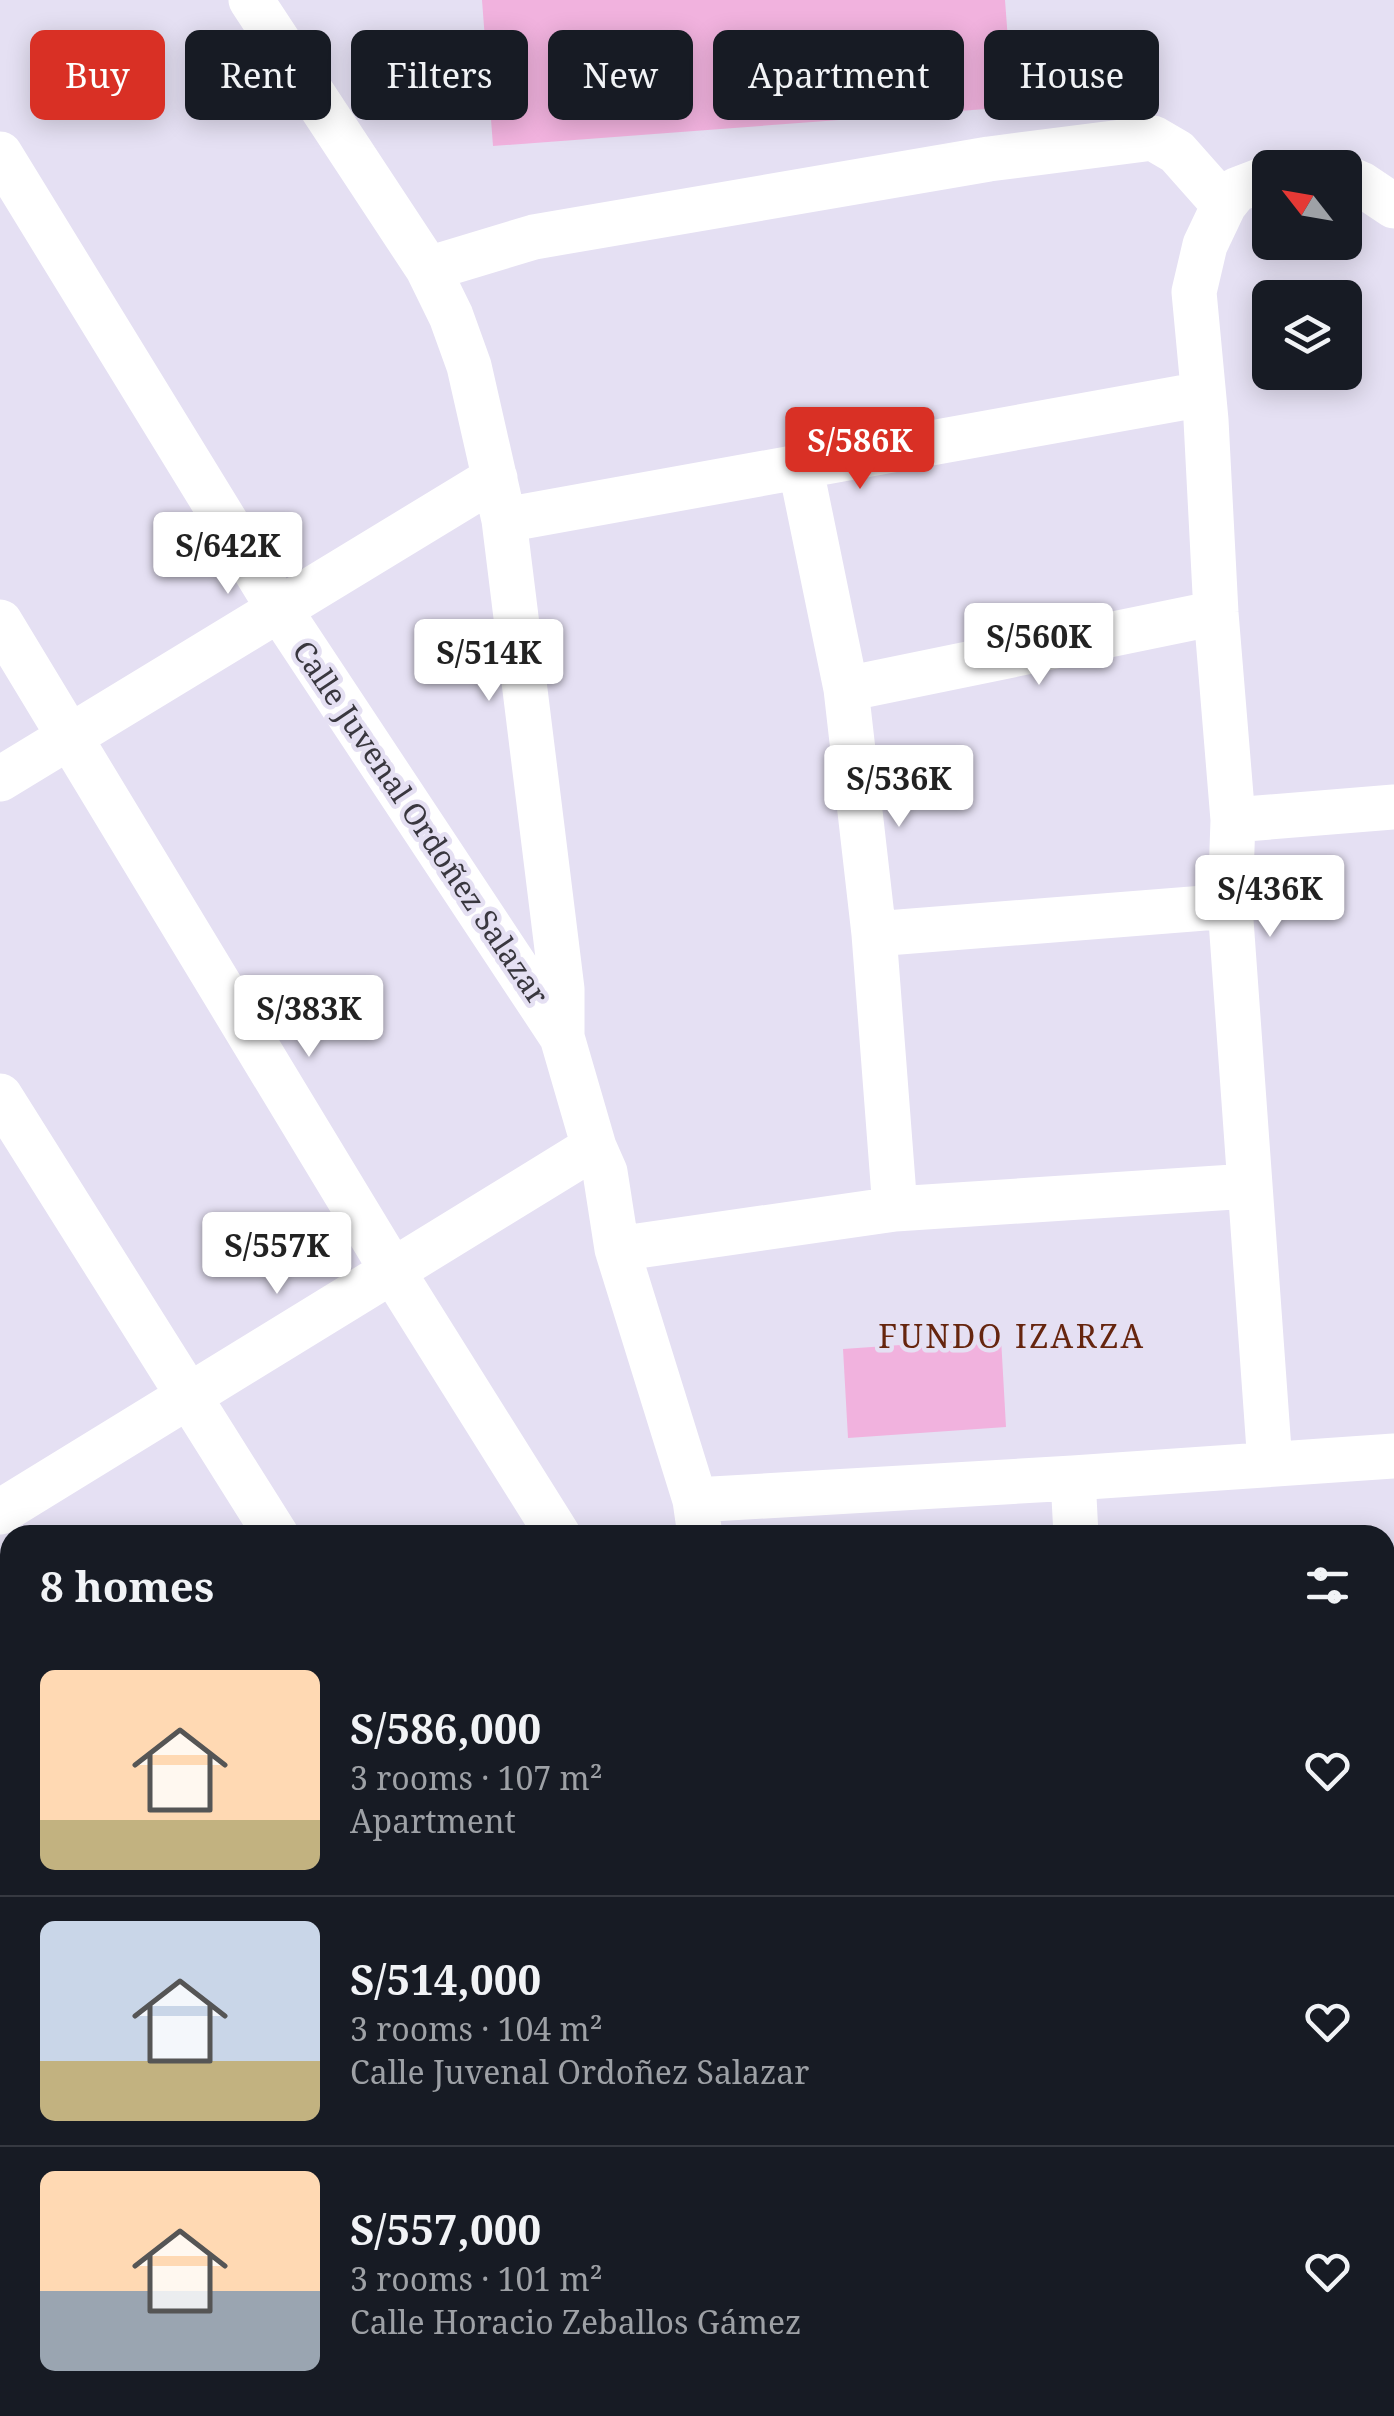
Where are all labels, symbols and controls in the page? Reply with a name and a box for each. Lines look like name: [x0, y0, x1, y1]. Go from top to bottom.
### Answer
chip: Buy: [30, 30, 165, 120]
chip: Rent: [185, 30, 331, 120]
chip: Filters: [351, 30, 528, 120]
chip: New: [548, 30, 693, 120]
chip: Apartment: [713, 30, 964, 120]
chip: House: [984, 30, 1159, 120]
north arrow: [1252, 150, 1362, 260]
map controls: [1252, 150, 1362, 390]
button: layers: [1252, 280, 1362, 390]
pin: S/586K: [779, 407, 941, 492]
text: S/586K: [807, 418, 913, 461]
pin: S/642K: [147, 512, 309, 597]
text: S/642K: [175, 523, 281, 566]
pin: S/560K: [958, 603, 1120, 688]
text: S/560K: [986, 614, 1092, 657]
pin: S/514K: [408, 619, 570, 704]
text: S/514K: [436, 630, 542, 673]
street label: Calle Juvenal Ordoñez Salazar: [284, 632, 559, 1012]
pin: S/536K: [818, 745, 980, 830]
text: S/536K: [846, 756, 952, 799]
pin: S/436K: [1189, 855, 1351, 940]
text: S/436K: [1217, 866, 1323, 909]
pin: S/383K: [228, 975, 390, 1060]
text: S/383K: [256, 986, 362, 1029]
pin: S/557K: [196, 1212, 358, 1297]
text: S/557K: [224, 1223, 330, 1266]
district label: FUNDO IZARZA: [878, 1314, 1146, 1357]
text: 8 homes: [40, 1557, 214, 1614]
icon: filters: [1300, 1558, 1355, 1613]
text: S/586,000: [350, 1699, 541, 1756]
icon: home: [120, 1710, 240, 1830]
icon: heart: [1300, 1743, 1355, 1798]
text: 3 rooms · 107 m²: [350, 1756, 603, 1799]
text: Apartment: [350, 1799, 516, 1842]
text: S/514,000: [350, 1950, 541, 2007]
icon: home: [120, 1961, 240, 2081]
icon: heart: [1300, 1994, 1355, 2049]
text: 3 rooms · 104 m²: [350, 2007, 603, 2050]
text: Calle Juvenal Ordoñez Salazar: [350, 2050, 809, 2093]
text: S/557,000: [350, 2200, 541, 2257]
icon: home: [120, 2211, 240, 2331]
icon: heart: [1300, 2244, 1355, 2299]
text: 3 rooms · 101 m²: [350, 2257, 603, 2300]
text: Calle Horacio Zeballos Gámez: [350, 2300, 801, 2343]

